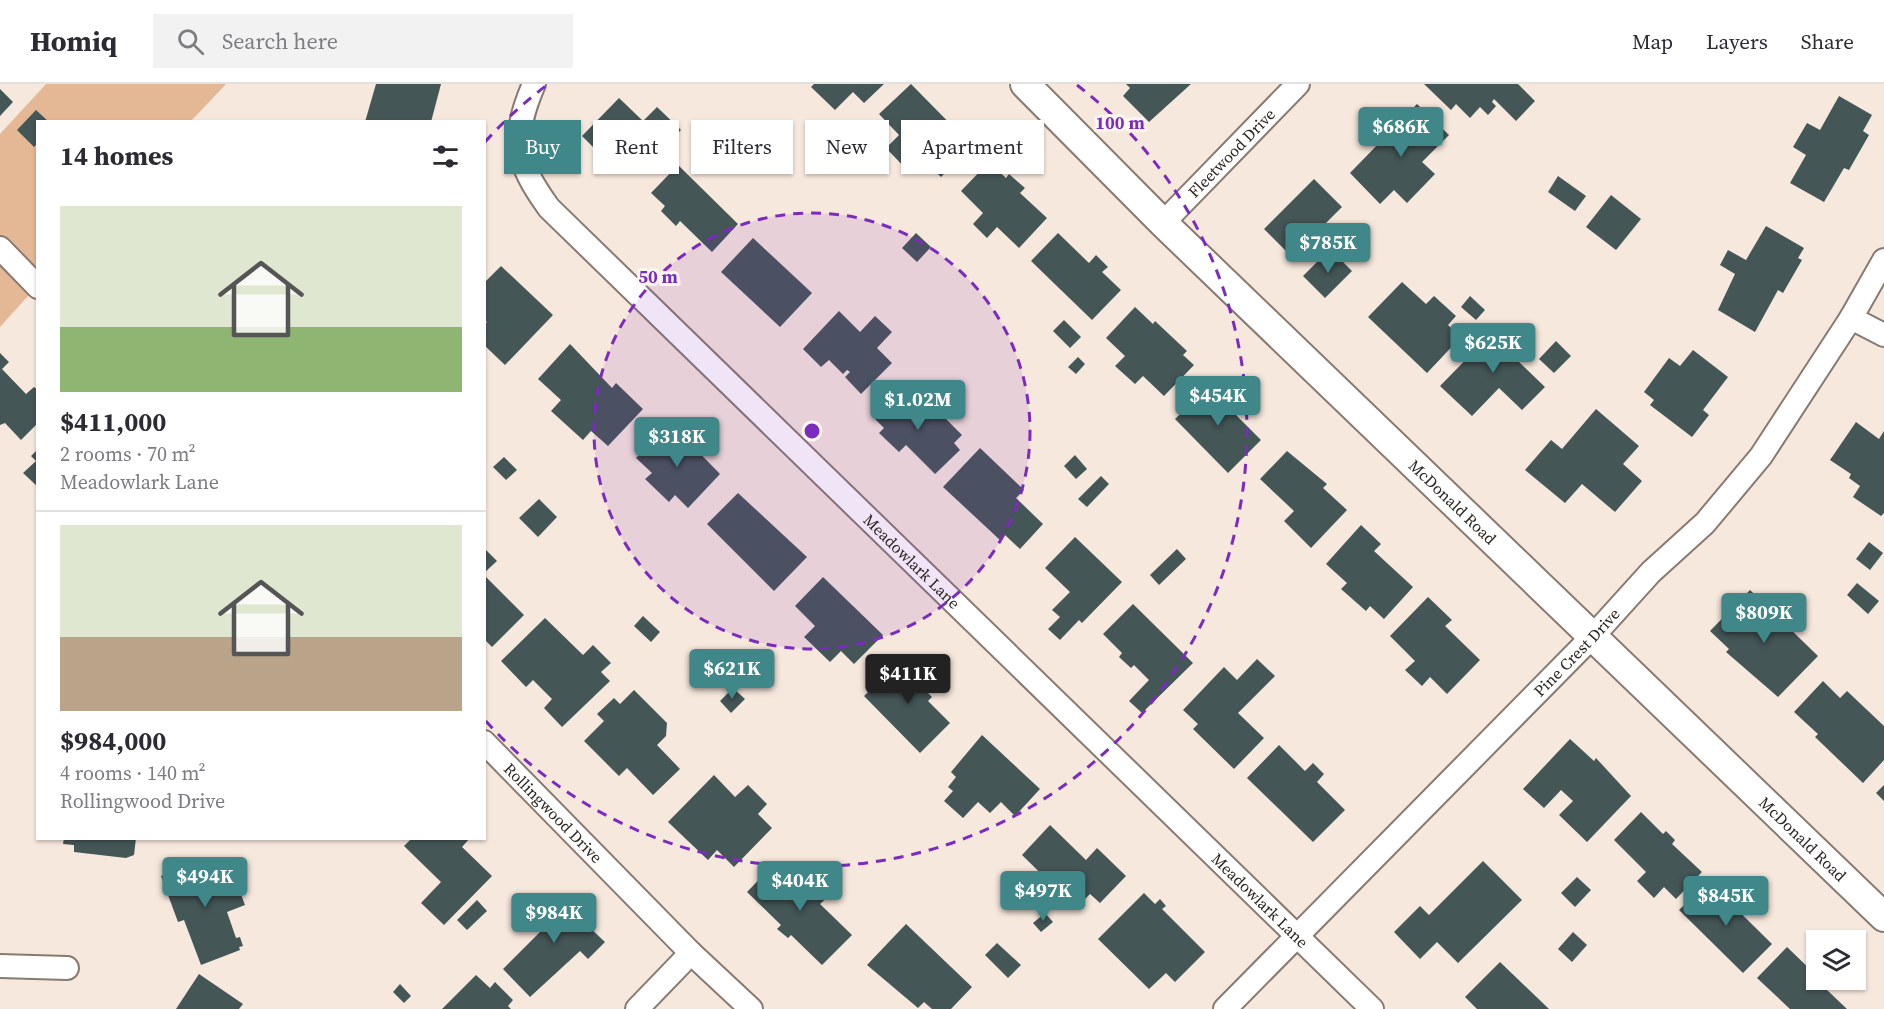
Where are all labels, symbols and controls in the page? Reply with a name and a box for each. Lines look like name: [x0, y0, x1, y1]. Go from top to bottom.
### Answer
search box: [153, 14, 573, 68]
text: Homiq: [30, 22, 117, 60]
icon: search: [174, 25, 207, 58]
text: Search here: [222, 26, 338, 56]
text: Map: [1632, 27, 1673, 56]
text: Layers: [1706, 27, 1768, 56]
text: Share: [1801, 27, 1854, 56]
street label: Fleetwood Drive: [1183, 103, 1280, 202]
pin: $686K: [1359, 107, 1443, 158]
text: 100 m: [1095, 110, 1145, 135]
text: $686K: [1372, 112, 1430, 140]
chip: Buy: [504, 120, 581, 174]
chip: Rent: [593, 120, 679, 174]
chip: Filters: [691, 120, 793, 174]
chip: New: [805, 120, 889, 174]
chip: Apartment: [901, 120, 1044, 174]
text: 14 homes: [60, 138, 173, 174]
icon: filters: [429, 140, 462, 173]
pin: $785K: [1286, 223, 1370, 274]
text: $785K: [1299, 228, 1357, 256]
icon: home: [207, 245, 315, 353]
text: 50 m: [638, 264, 678, 289]
pin: $625K: [1451, 323, 1535, 374]
text: $625K: [1464, 328, 1522, 356]
pin: $454K: [1176, 376, 1260, 427]
pin: $1.02M: [869, 380, 967, 431]
text: $454K: [1189, 381, 1247, 409]
text: $1.02M: [884, 385, 952, 413]
text: $411,000: [60, 404, 166, 440]
pin: $318K: [635, 417, 719, 468]
centre of rings: [802, 421, 822, 441]
text: $318K: [648, 422, 706, 450]
text: 2 rooms · 70 m²: [60, 440, 196, 468]
street label: McDonald Road: [1404, 455, 1501, 549]
text: Meadowlark Lane: [60, 468, 219, 496]
street label: Meadowlark Lane: [859, 509, 965, 614]
icon: home: [207, 564, 315, 672]
pin: $809K: [1722, 593, 1806, 644]
text: $809K: [1735, 598, 1793, 626]
street label: Pine Crest Drive: [1529, 603, 1625, 701]
pin: $621K: [690, 649, 774, 700]
text: $621K: [703, 654, 761, 682]
pin: $411K: [866, 654, 950, 705]
text: $411K: [879, 659, 937, 687]
text: $984,000: [60, 723, 166, 759]
street label: Rollingwood Drive: [499, 758, 607, 868]
text: 4 rooms · 140 m²: [60, 759, 206, 787]
text: Rollingwood Drive: [60, 787, 225, 815]
street label: McDonald Road: [1754, 792, 1851, 886]
street label: Meadowlark Lane: [1207, 848, 1314, 953]
pin: $494K: [163, 857, 247, 908]
pin: $404K: [758, 861, 842, 912]
text: $494K: [176, 862, 234, 890]
text: $404K: [771, 866, 829, 894]
pin: $497K: [1001, 871, 1085, 922]
text: $497K: [1014, 876, 1072, 904]
pin: $845K: [1684, 876, 1768, 927]
text: $845K: [1697, 881, 1755, 909]
pin: $984K: [512, 893, 596, 944]
text: $984K: [525, 898, 583, 926]
map controls: [1806, 930, 1866, 990]
button: layers: [1806, 930, 1866, 990]

